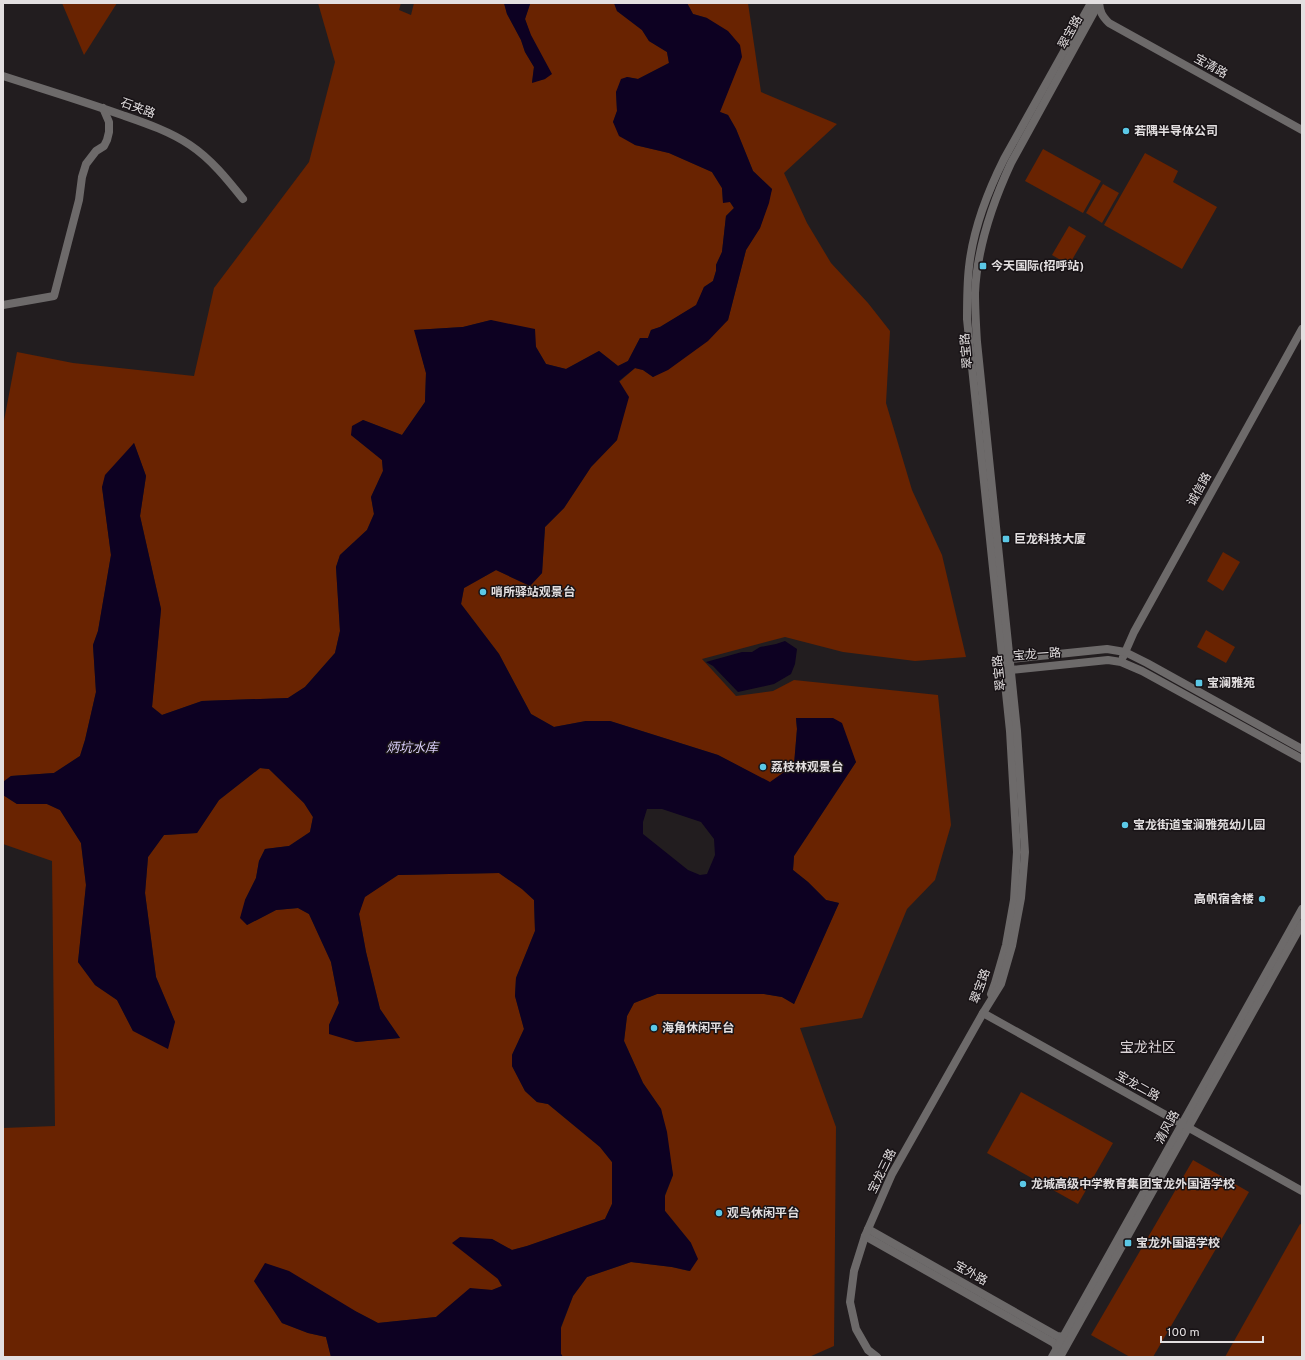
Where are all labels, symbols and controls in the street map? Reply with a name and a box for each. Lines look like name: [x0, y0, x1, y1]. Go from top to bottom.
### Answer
street label: 翠宝路: [1055, 13, 1087, 52]
street label: 宝清路: [1191, 51, 1230, 83]
street label: 石夹路: [118, 95, 157, 123]
place label: 若隅半导体公司: [1134, 124, 1218, 140]
marker: 若隅半导体公司: [1121, 126, 1131, 136]
place label: 今天国际(招呼站): [991, 259, 1084, 275]
marker: 今天国际(招呼站): [978, 261, 988, 271]
street label: 翠宝路: [957, 332, 977, 370]
street label: 诚信路: [1184, 470, 1216, 509]
place label: 巨龙科技大厦: [1014, 532, 1086, 548]
marker: 巨龙科技大厦: [1001, 534, 1011, 544]
place label: 哨所驿站观景台: [491, 585, 575, 601]
marker: 哨所驿站观景台: [478, 587, 488, 597]
street label: 宝龙一路: [1013, 645, 1062, 665]
street label: 翠宝路: [990, 654, 1010, 692]
place label: 宝澜雅苑: [1207, 676, 1255, 692]
marker: 宝澜雅苑: [1194, 678, 1204, 688]
water label: 炳坑水库: [386, 740, 440, 757]
place label: 荔枝林观景台: [771, 760, 843, 776]
marker: 荔枝林观景台: [758, 762, 768, 772]
place label: 宝龙街道宝澜雅苑幼儿园: [1133, 818, 1265, 834]
marker: 宝龙街道宝澜雅苑幼儿园: [1120, 820, 1130, 830]
place label: 高帆宿舍楼: [1194, 892, 1254, 908]
marker: 高帆宿舍楼: [1257, 894, 1267, 904]
street label: 翠宝路: [967, 967, 995, 1006]
place label: 海角休闲平台: [662, 1021, 734, 1037]
marker: 海角休闲平台: [649, 1023, 659, 1033]
district label: 宝龙社区: [1120, 1039, 1176, 1057]
street label: 宝龙二路: [1113, 1068, 1162, 1106]
street label: 清风路: [1152, 1108, 1184, 1147]
street label: 宝龙三路: [865, 1146, 901, 1197]
place label: 龙城高级中学教育集团宝龙外国语学校: [1031, 1177, 1235, 1193]
marker: 龙城高级中学教育集团宝龙外国语学校: [1018, 1179, 1028, 1189]
place label: 观鸟休闲平台: [727, 1206, 799, 1222]
marker: 观鸟休闲平台: [714, 1208, 724, 1218]
place label: 宝龙外国语学校: [1136, 1236, 1220, 1252]
marker: 宝龙外国语学校: [1123, 1238, 1133, 1248]
street label: 宝外路: [951, 1258, 990, 1290]
scale bar: [1161, 1318, 1263, 1344]
text: 100 m: [1167, 1325, 1200, 1341]

